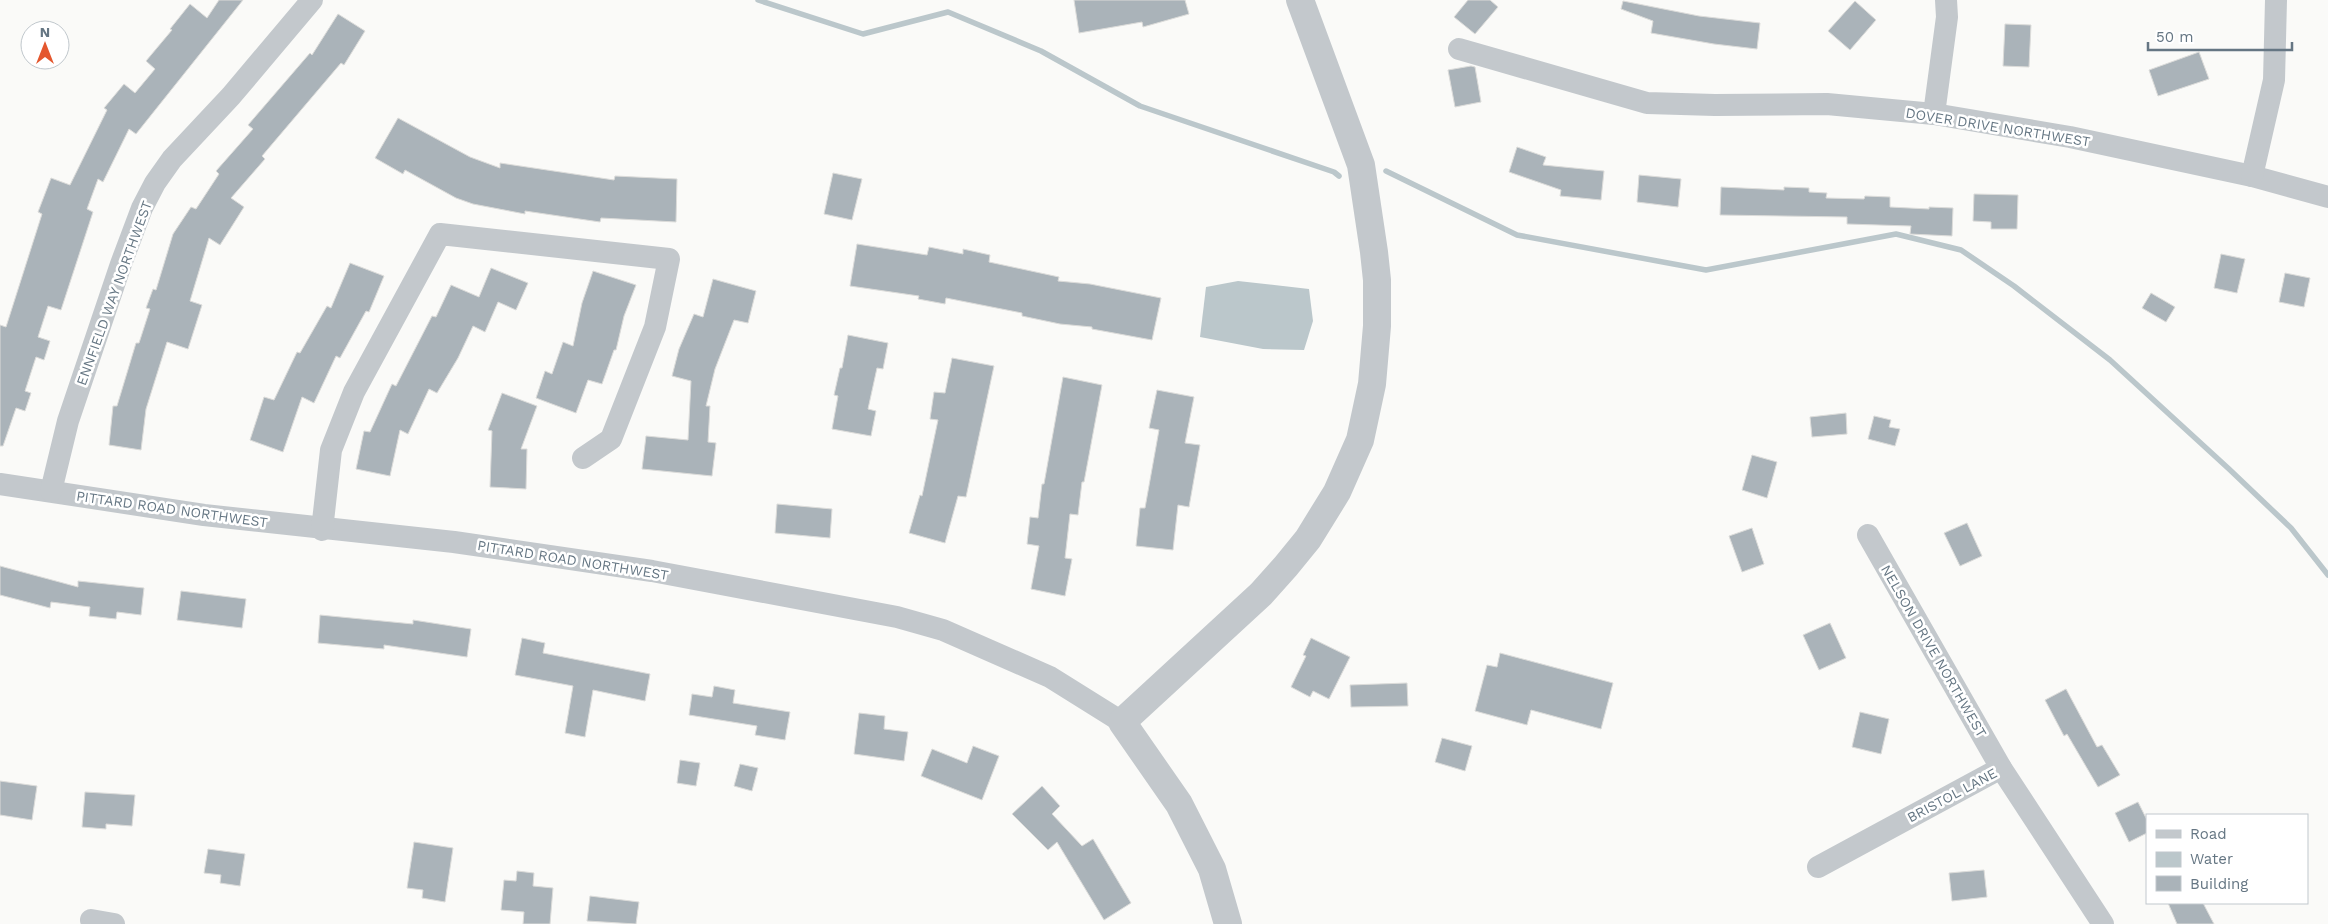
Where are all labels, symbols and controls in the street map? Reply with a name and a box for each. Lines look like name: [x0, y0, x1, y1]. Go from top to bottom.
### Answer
north arrow: [20, 20, 70, 70]
scale bar: [2148, 20, 2292, 52]
text: N: [40, 24, 50, 40]
text: 50 m: [2156, 28, 2193, 46]
street label: DOVER DRIVE NORTHWEST: [1905, 104, 2092, 150]
street label: ENNFIELD WAY NORTHWEST: [73, 198, 155, 388]
street label: PITTARD ROAD NORTHWEST: [75, 488, 269, 530]
street label: PITTARD ROAD NORTHWEST: [476, 537, 670, 583]
street label: NELSON DRIVE NORTHWEST: [1878, 562, 1990, 740]
street label: BRISTOL LANE: [1904, 765, 2000, 825]
legend: [2146, 814, 2308, 904]
text: Road: [2190, 825, 2227, 843]
text: Water: [2190, 850, 2233, 868]
text: Building: [2190, 875, 2248, 893]

